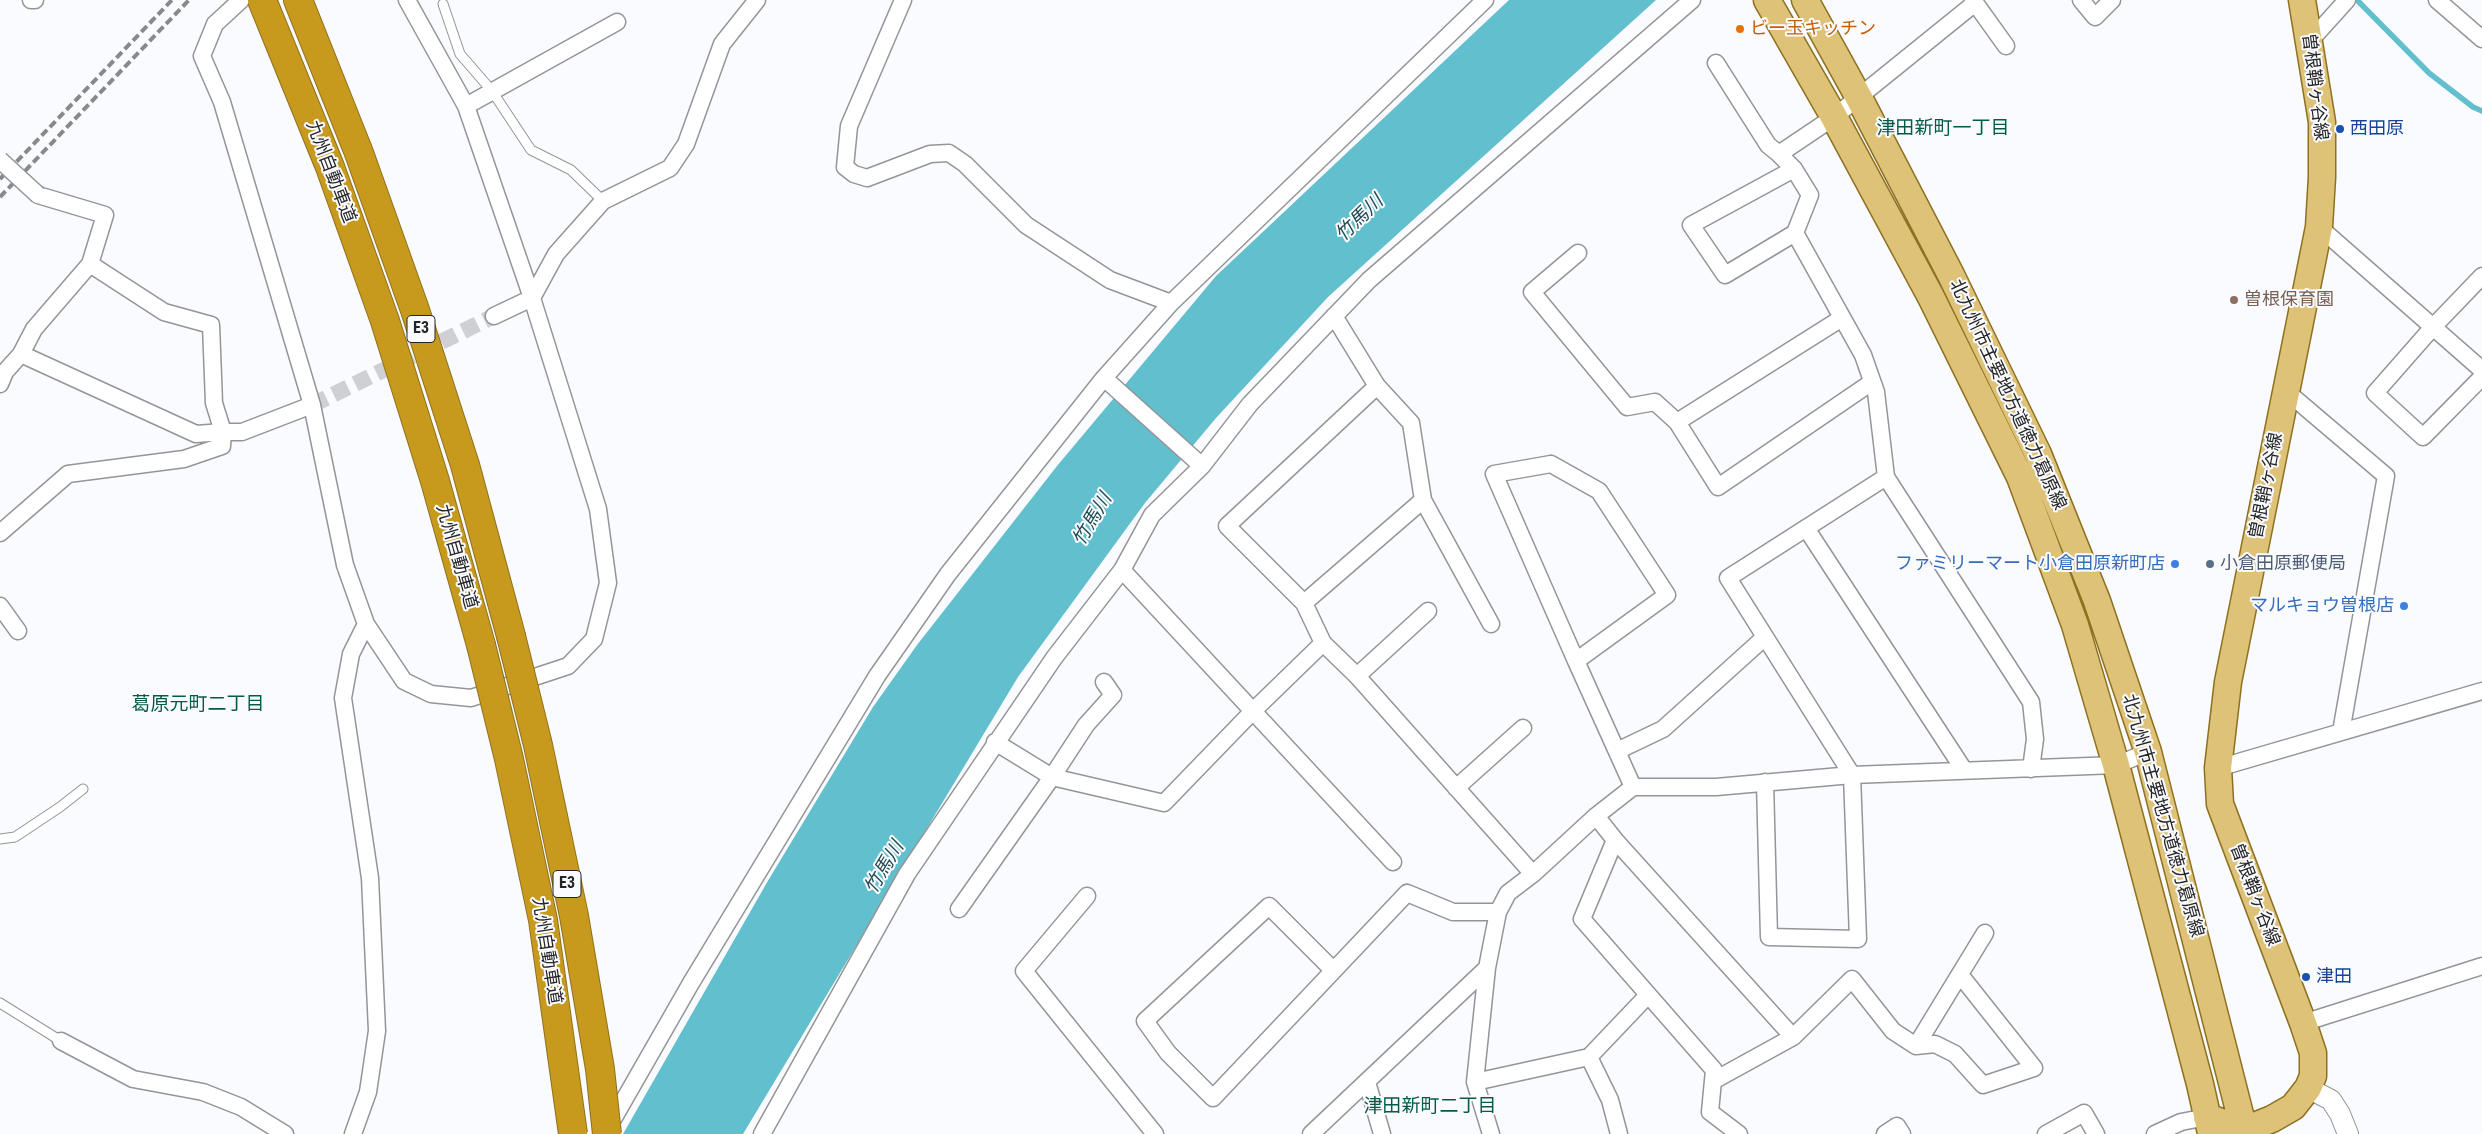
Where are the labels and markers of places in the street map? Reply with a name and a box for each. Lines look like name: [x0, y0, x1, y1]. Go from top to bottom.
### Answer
place label: ビー玉キッチン: [1750, 18, 1876, 40]
marker: ビー玉キッチン: [1734, 23, 1746, 35]
place label: 西田原: [2350, 118, 2404, 140]
marker: 西田原: [2334, 123, 2346, 135]
place label: 曽根保育園: [2244, 289, 2334, 311]
marker: 曽根保育園: [2228, 294, 2240, 306]
place label: ファミリーマート小倉田原新町店: [1895, 553, 2165, 575]
place label: 小倉田原郵便局: [2220, 553, 2346, 575]
marker: ファミリーマート小倉田原新町店: [2169, 558, 2181, 570]
marker: 小倉田原郵便局: [2204, 558, 2216, 570]
place label: マルキョウ曽根店: [2250, 595, 2394, 617]
marker: マルキョウ曽根店: [2398, 600, 2410, 612]
place label: 津田: [2316, 966, 2352, 988]
marker: 津田: [2300, 971, 2312, 983]

